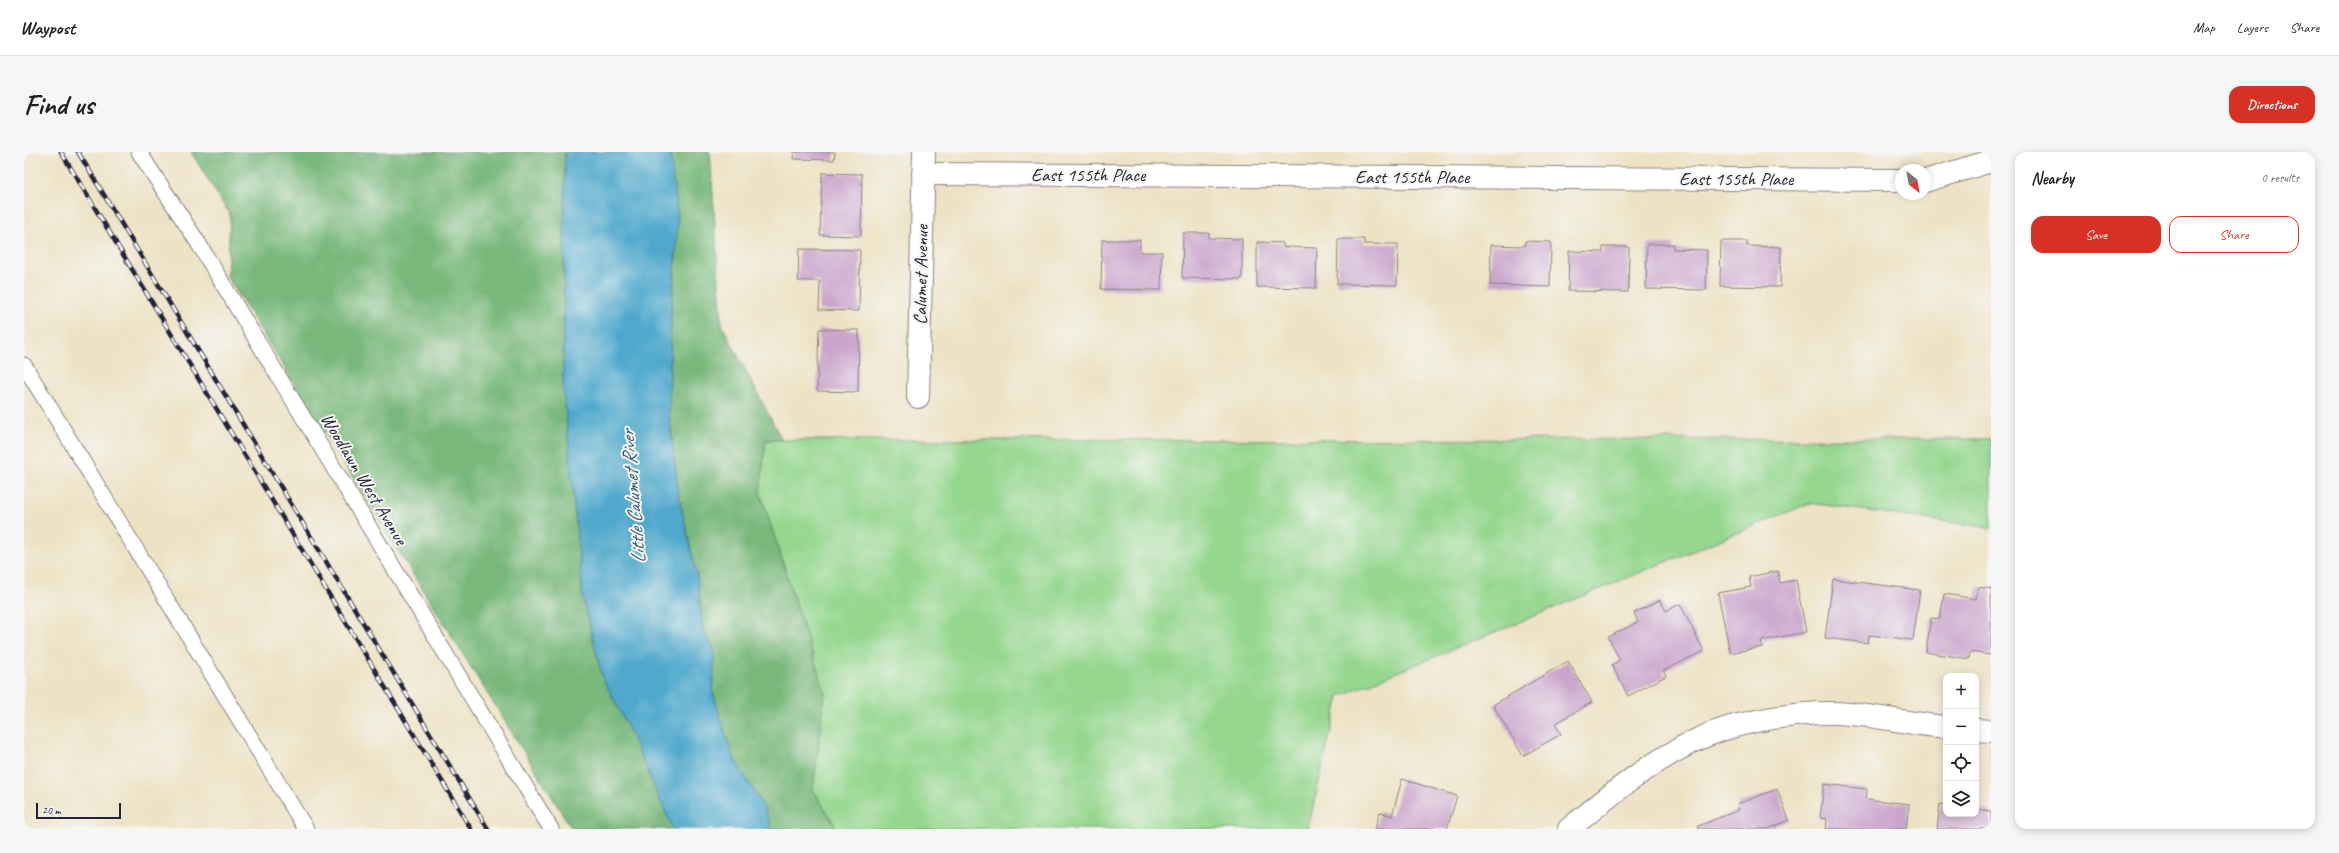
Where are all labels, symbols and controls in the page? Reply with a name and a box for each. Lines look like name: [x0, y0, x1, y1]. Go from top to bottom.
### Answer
text: Waypost: [20, 16, 75, 40]
text: Map: [2193, 19, 2215, 36]
text: Layers: [2237, 19, 2268, 36]
text: Share: [2290, 19, 2319, 36]
button: Directions: [2229, 86, 2315, 123]
text: Find us: [24, 87, 94, 122]
street label: East 155th Place: [1031, 163, 1147, 187]
north arrow: [1895, 164, 1931, 200]
street label: East 155th Place: [1355, 165, 1471, 189]
street label: East 155th Place: [1679, 167, 1795, 191]
text: Nearby: [2031, 168, 2074, 189]
text: 0 results: [2261, 170, 2299, 186]
button: Save: [2031, 216, 2161, 253]
button: Share: [2169, 216, 2299, 253]
street label: Calumet Avenue: [908, 223, 934, 325]
street label: Woodlawn West Avenue: [315, 409, 414, 551]
water label: Little Calumet River: [614, 426, 651, 565]
map controls: [1943, 673, 1979, 817]
button: +: [1943, 673, 1979, 709]
button: −: [1943, 709, 1979, 745]
button: locate: [1943, 745, 1979, 781]
button: layers: [1943, 781, 1979, 817]
scale bar: [36, 801, 121, 820]
text: 20 m: [42, 803, 61, 817]

